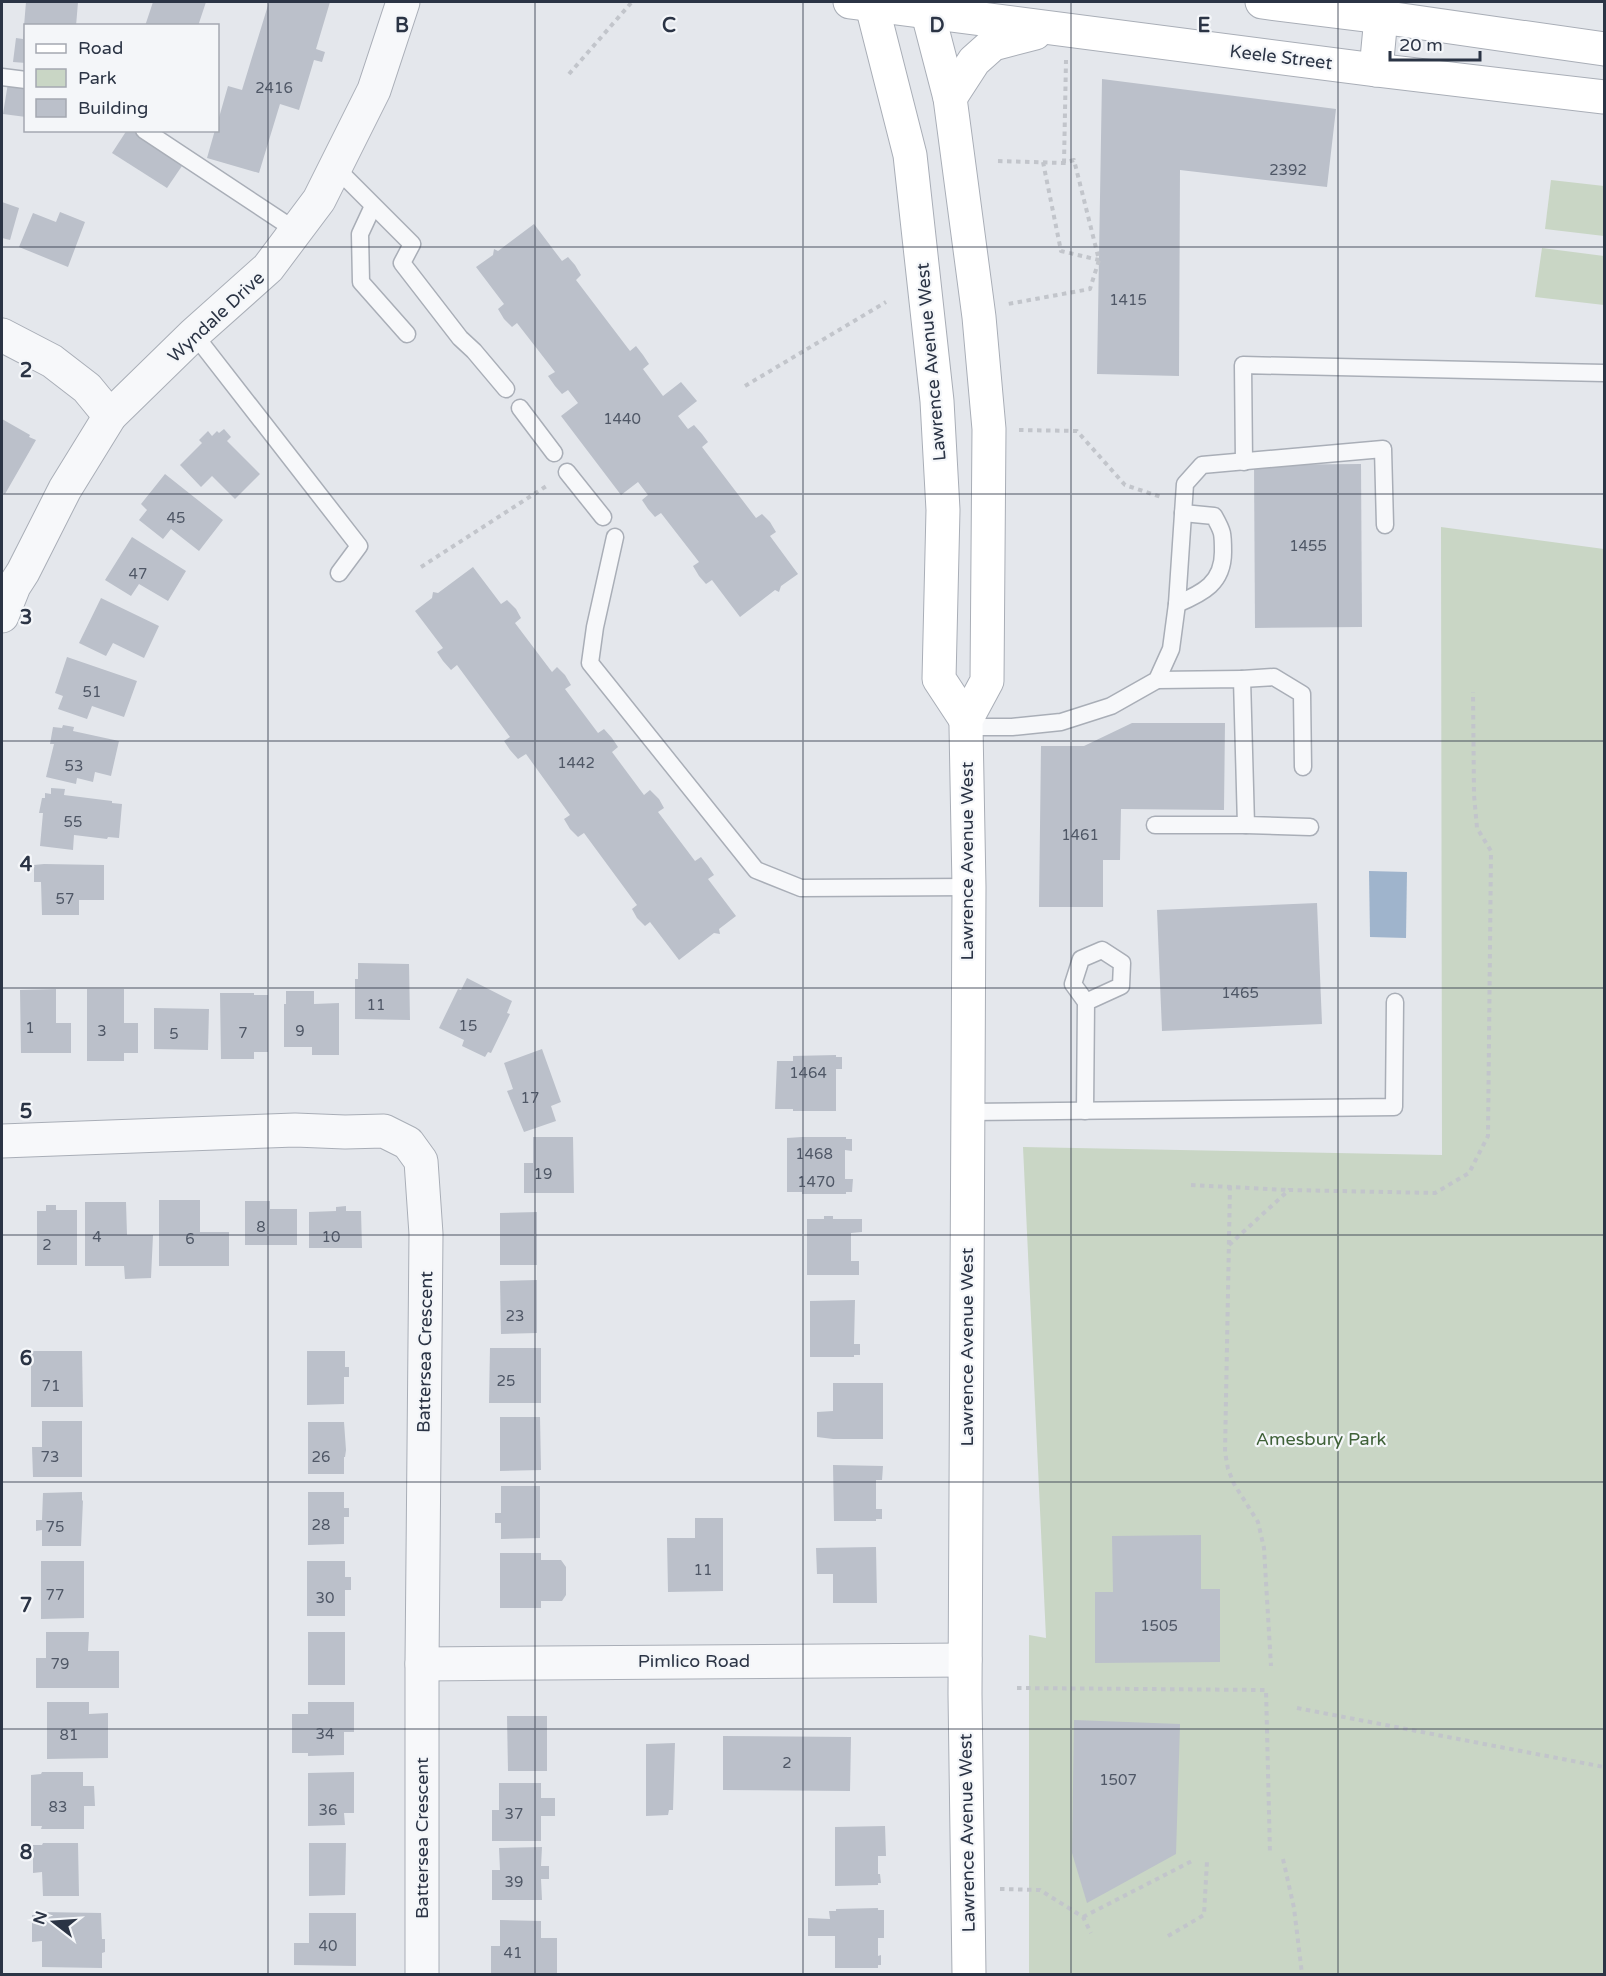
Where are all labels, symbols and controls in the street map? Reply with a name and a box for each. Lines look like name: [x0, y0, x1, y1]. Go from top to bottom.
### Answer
text: B: [395, 14, 409, 38]
text: C: [662, 14, 676, 38]
text: D: [929, 14, 945, 38]
text: E: [1198, 14, 1211, 38]
legend: [24, 24, 219, 132]
scale bar: [1390, 24, 1480, 62]
text: 20 m: [1399, 34, 1443, 56]
text: Road: [78, 37, 123, 59]
street label: Keele Street: [1228, 40, 1334, 74]
text: Park: [78, 67, 117, 89]
house number: 2416: [255, 79, 293, 97]
text: Building: [78, 97, 148, 119]
house number: 2392: [1269, 161, 1307, 179]
street label: Lawrence Avenue West: [911, 262, 951, 462]
street label: Wyndale Drive: [163, 267, 269, 367]
house number: 1415: [1109, 291, 1147, 309]
text: 2: [20, 359, 32, 383]
house number: 1440: [603, 410, 641, 428]
house number: 45: [167, 509, 185, 527]
house number: 1455: [1289, 537, 1327, 555]
house number: 47: [129, 565, 147, 583]
text: 3: [20, 606, 32, 630]
house number: 51: [83, 683, 101, 701]
house number: 1442: [557, 754, 595, 772]
house number: 53: [65, 757, 83, 775]
street label: Lawrence Avenue West: [956, 761, 978, 960]
house number: 55: [64, 813, 82, 831]
house number: 1461: [1061, 826, 1099, 844]
text: 4: [20, 853, 33, 877]
house number: 57: [56, 890, 74, 908]
house number: 1465: [1221, 984, 1259, 1002]
house number: 11: [367, 996, 385, 1014]
house number: 15: [459, 1017, 477, 1035]
house number: 1: [25, 1019, 35, 1037]
house number: 3: [97, 1022, 107, 1040]
house number: 9: [295, 1022, 305, 1040]
house number: 7: [238, 1024, 248, 1042]
house number: 5: [169, 1025, 179, 1043]
house number: 1464: [789, 1064, 827, 1082]
house number: 17: [521, 1089, 539, 1107]
text: 5: [20, 1100, 32, 1124]
house number: 1468: [795, 1145, 833, 1163]
house number: 19: [534, 1165, 552, 1183]
house number: 1470: [797, 1173, 835, 1191]
house number: 8: [256, 1218, 266, 1236]
house number: 4: [92, 1228, 102, 1246]
house number: 10: [322, 1228, 340, 1246]
house number: 6: [185, 1230, 195, 1248]
house number: 2: [42, 1236, 52, 1254]
street label: Lawrence Avenue West: [956, 1247, 978, 1446]
street label: Battersea Crescent: [413, 1271, 437, 1433]
house number: 23: [506, 1307, 524, 1325]
text: 6: [20, 1347, 32, 1371]
house number: 25: [497, 1372, 515, 1390]
house number: 71: [42, 1377, 60, 1395]
park label: Amesbury Park: [1256, 1428, 1387, 1450]
house number: 73: [41, 1448, 59, 1466]
house number: 26: [312, 1448, 330, 1466]
house number: 28: [312, 1516, 330, 1534]
house number: 75: [46, 1518, 64, 1536]
house number: 11: [694, 1561, 712, 1579]
house number: 77: [46, 1586, 64, 1604]
house number: 30: [316, 1589, 334, 1607]
text: 7: [20, 1594, 32, 1618]
house number: 1505: [1140, 1617, 1178, 1635]
street label: Pimlico Road: [638, 1650, 750, 1672]
house number: 79: [51, 1655, 69, 1673]
house number: 34: [316, 1725, 334, 1743]
house number: 81: [60, 1726, 78, 1744]
street label: Lawrence Avenue West: [954, 1733, 980, 1933]
house number: 2: [782, 1754, 792, 1772]
street label: Battersea Crescent: [411, 1757, 433, 1919]
house number: 1507: [1099, 1771, 1137, 1789]
house number: 83: [49, 1798, 67, 1816]
house number: 36: [319, 1801, 337, 1819]
house number: 37: [505, 1805, 523, 1823]
text: 8: [20, 1841, 32, 1865]
house number: 39: [505, 1873, 523, 1891]
north arrow: [24, 1892, 84, 1952]
text: N: [29, 1909, 52, 1927]
house number: 40: [319, 1937, 337, 1955]
house number: 41: [504, 1944, 522, 1962]

